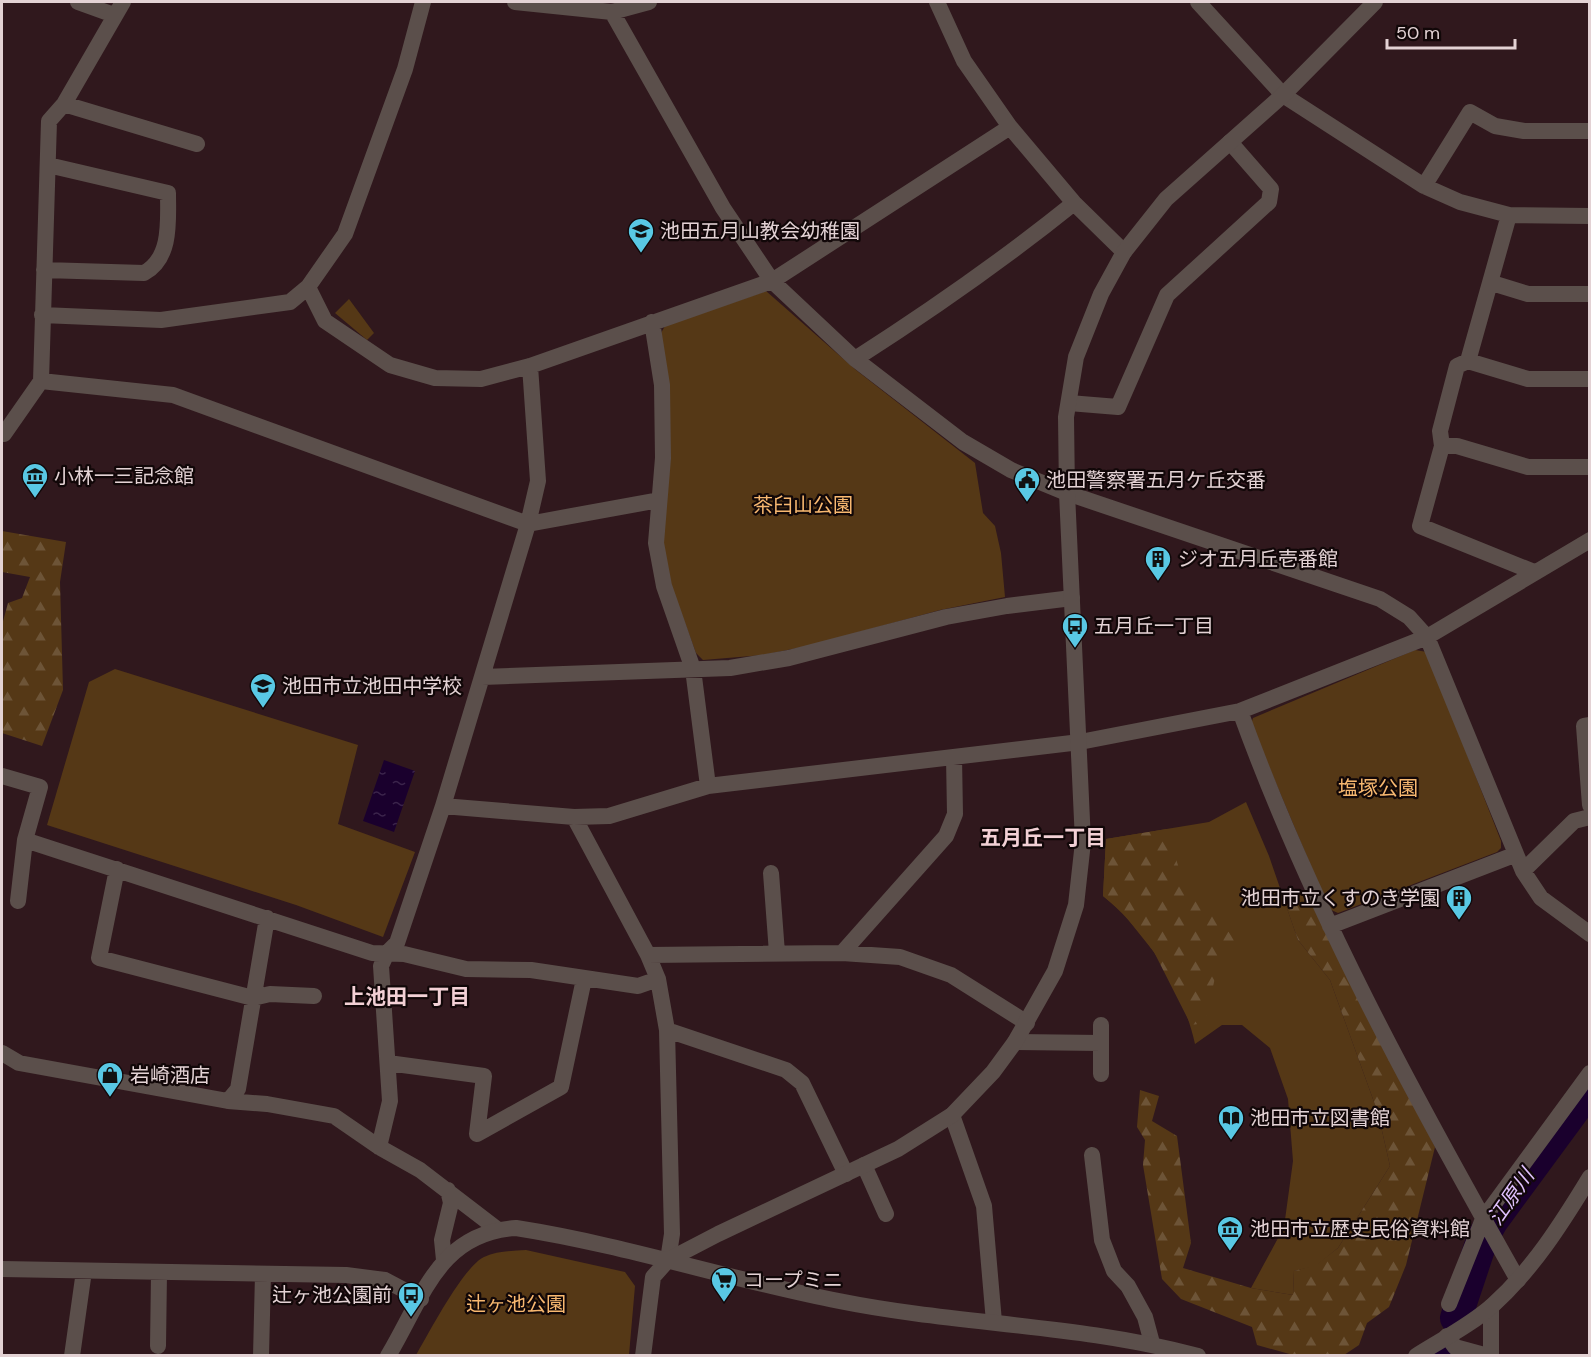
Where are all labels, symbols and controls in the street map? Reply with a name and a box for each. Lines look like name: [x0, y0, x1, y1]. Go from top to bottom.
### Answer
scale bar: [1387, 12, 1514, 50]
text: 50 m: [1396, 21, 1440, 45]
school or university icon: 池田五月山教会幼稚園: [626, 216, 656, 254]
place label: 池田五月山教会幼稚園: [660, 218, 860, 244]
museum icon: 小林一三記念館: [20, 461, 50, 499]
place label: 小林一三記念館: [54, 463, 194, 489]
public building icon: 池田警察署五月ケ丘交番: [1012, 465, 1042, 503]
place label: 池田警察署五月ケ丘交番: [1046, 467, 1266, 493]
park label: 茶臼山公園: [753, 492, 853, 518]
building icon: ジオ五月丘壱番館: [1143, 544, 1173, 582]
place label: ジオ五月丘壱番館: [1178, 546, 1338, 572]
bus stop icon: 五月丘一丁目: [1060, 611, 1090, 649]
place label: 五月丘一丁目: [1094, 613, 1214, 639]
school or university icon: 池田市立池田中学校: [248, 671, 278, 709]
place label: 池田市立池田中学校: [282, 673, 462, 699]
park label: 塩塚公園: [1338, 775, 1418, 801]
district label: 五月丘一丁目: [980, 824, 1106, 852]
building icon: 池田市立くすのき学園: [1444, 883, 1474, 921]
place label: 池田市立くすのき学園: [1241, 885, 1440, 911]
district label: 上池田一丁目: [344, 983, 470, 1011]
shop icon: 岩崎酒店: [95, 1060, 125, 1098]
place label: 岩崎酒店: [130, 1062, 210, 1088]
library icon: 池田市立図書館: [1216, 1103, 1246, 1141]
place label: 池田市立図書館: [1250, 1105, 1390, 1131]
water label: 江原川: [1481, 1162, 1542, 1231]
museum icon: 池田市立歴史民俗資料館: [1215, 1214, 1245, 1252]
place label: 池田市立歴史民俗資料館: [1250, 1216, 1470, 1242]
supermarket icon: コープミニ: [709, 1265, 739, 1303]
place label: コープミニ: [744, 1267, 843, 1293]
bus stop icon: 辻ヶ池公園前: [396, 1280, 426, 1318]
place label: 辻ヶ池公園前: [272, 1282, 392, 1308]
park label: 辻ヶ池公園: [466, 1291, 566, 1317]

